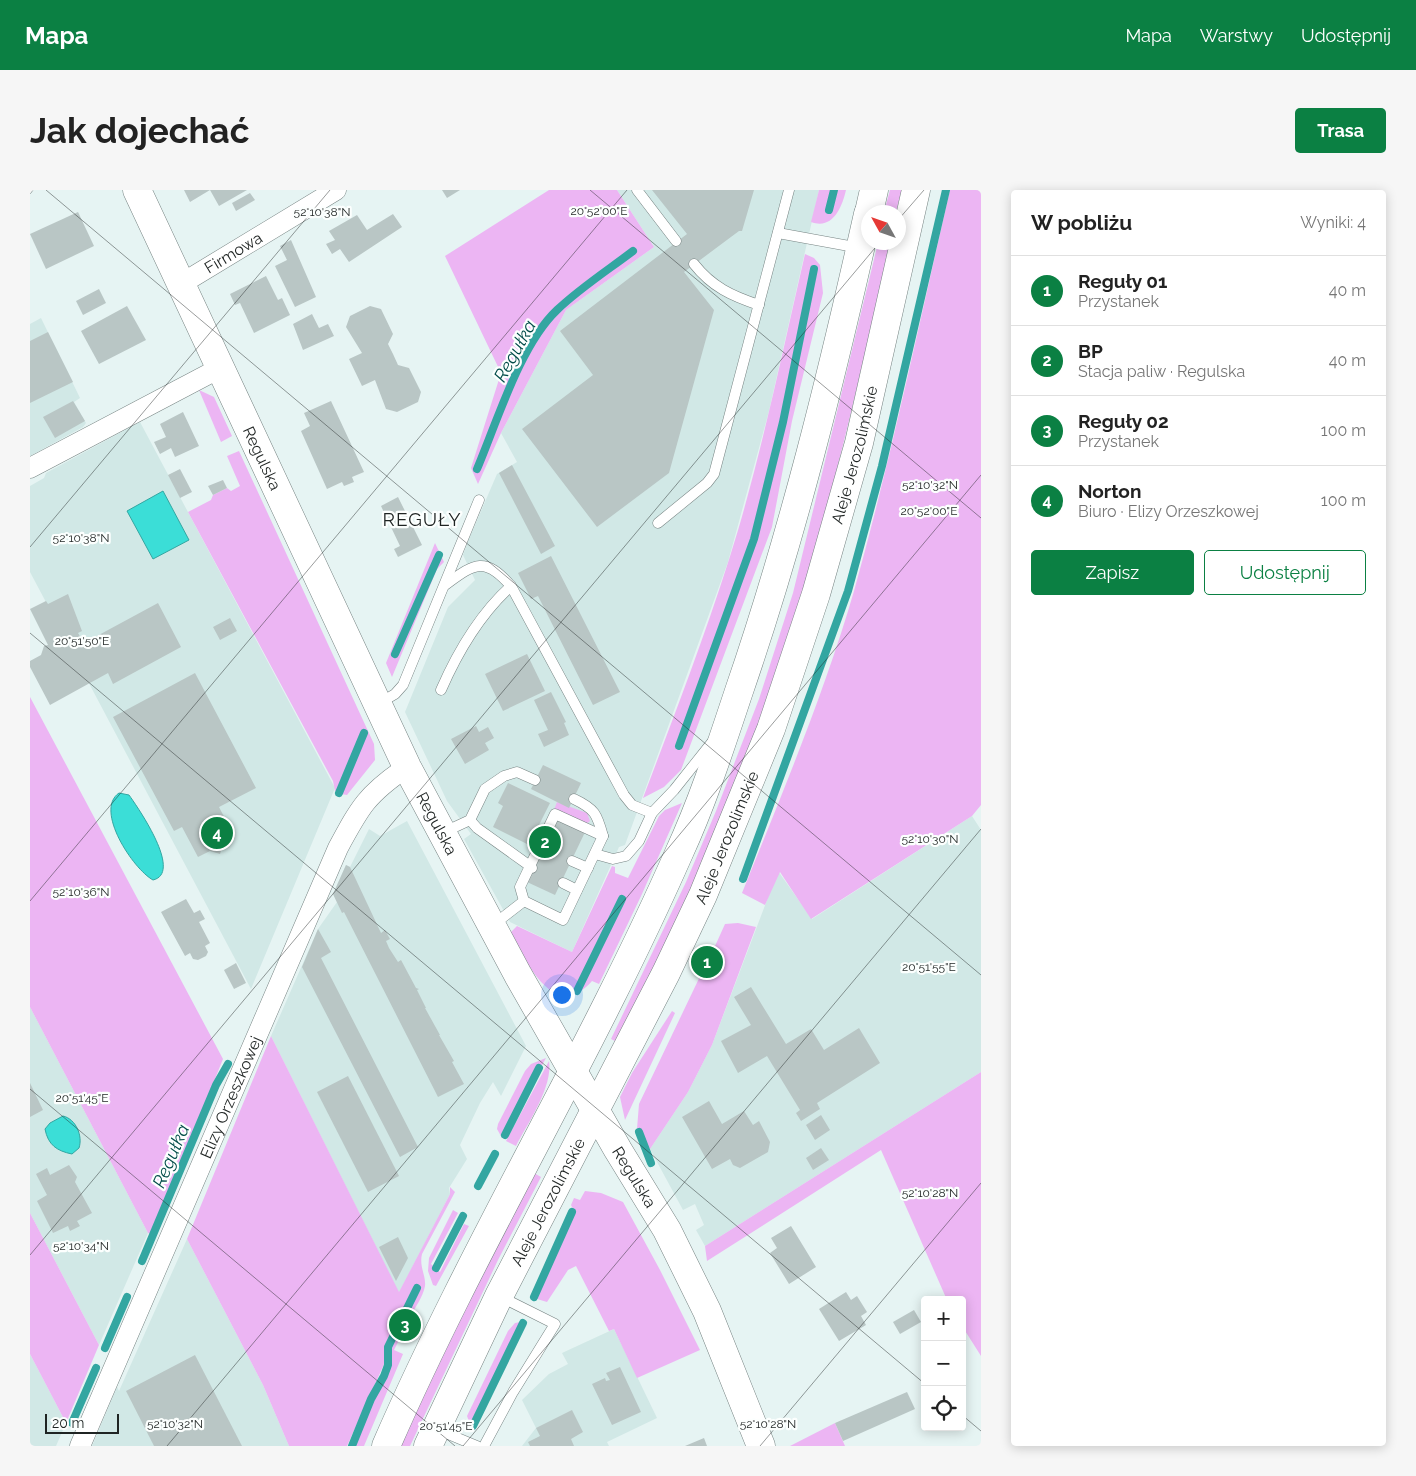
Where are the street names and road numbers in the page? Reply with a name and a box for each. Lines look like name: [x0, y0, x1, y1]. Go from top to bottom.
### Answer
street label: Firmowa: [201, 228, 266, 278]
street label: Aleje Jerozolimskie: [827, 384, 882, 526]
street label: Regulska: [239, 423, 285, 493]
street label: Aleje Jerozolimskie: [691, 768, 763, 907]
street label: Regulska: [412, 789, 461, 858]
street label: Elizy Orzeszkowej: [196, 1033, 266, 1161]
street label: Aleje Jerozolimskie: [507, 1135, 589, 1269]
street label: Regulska: [608, 1143, 660, 1211]

